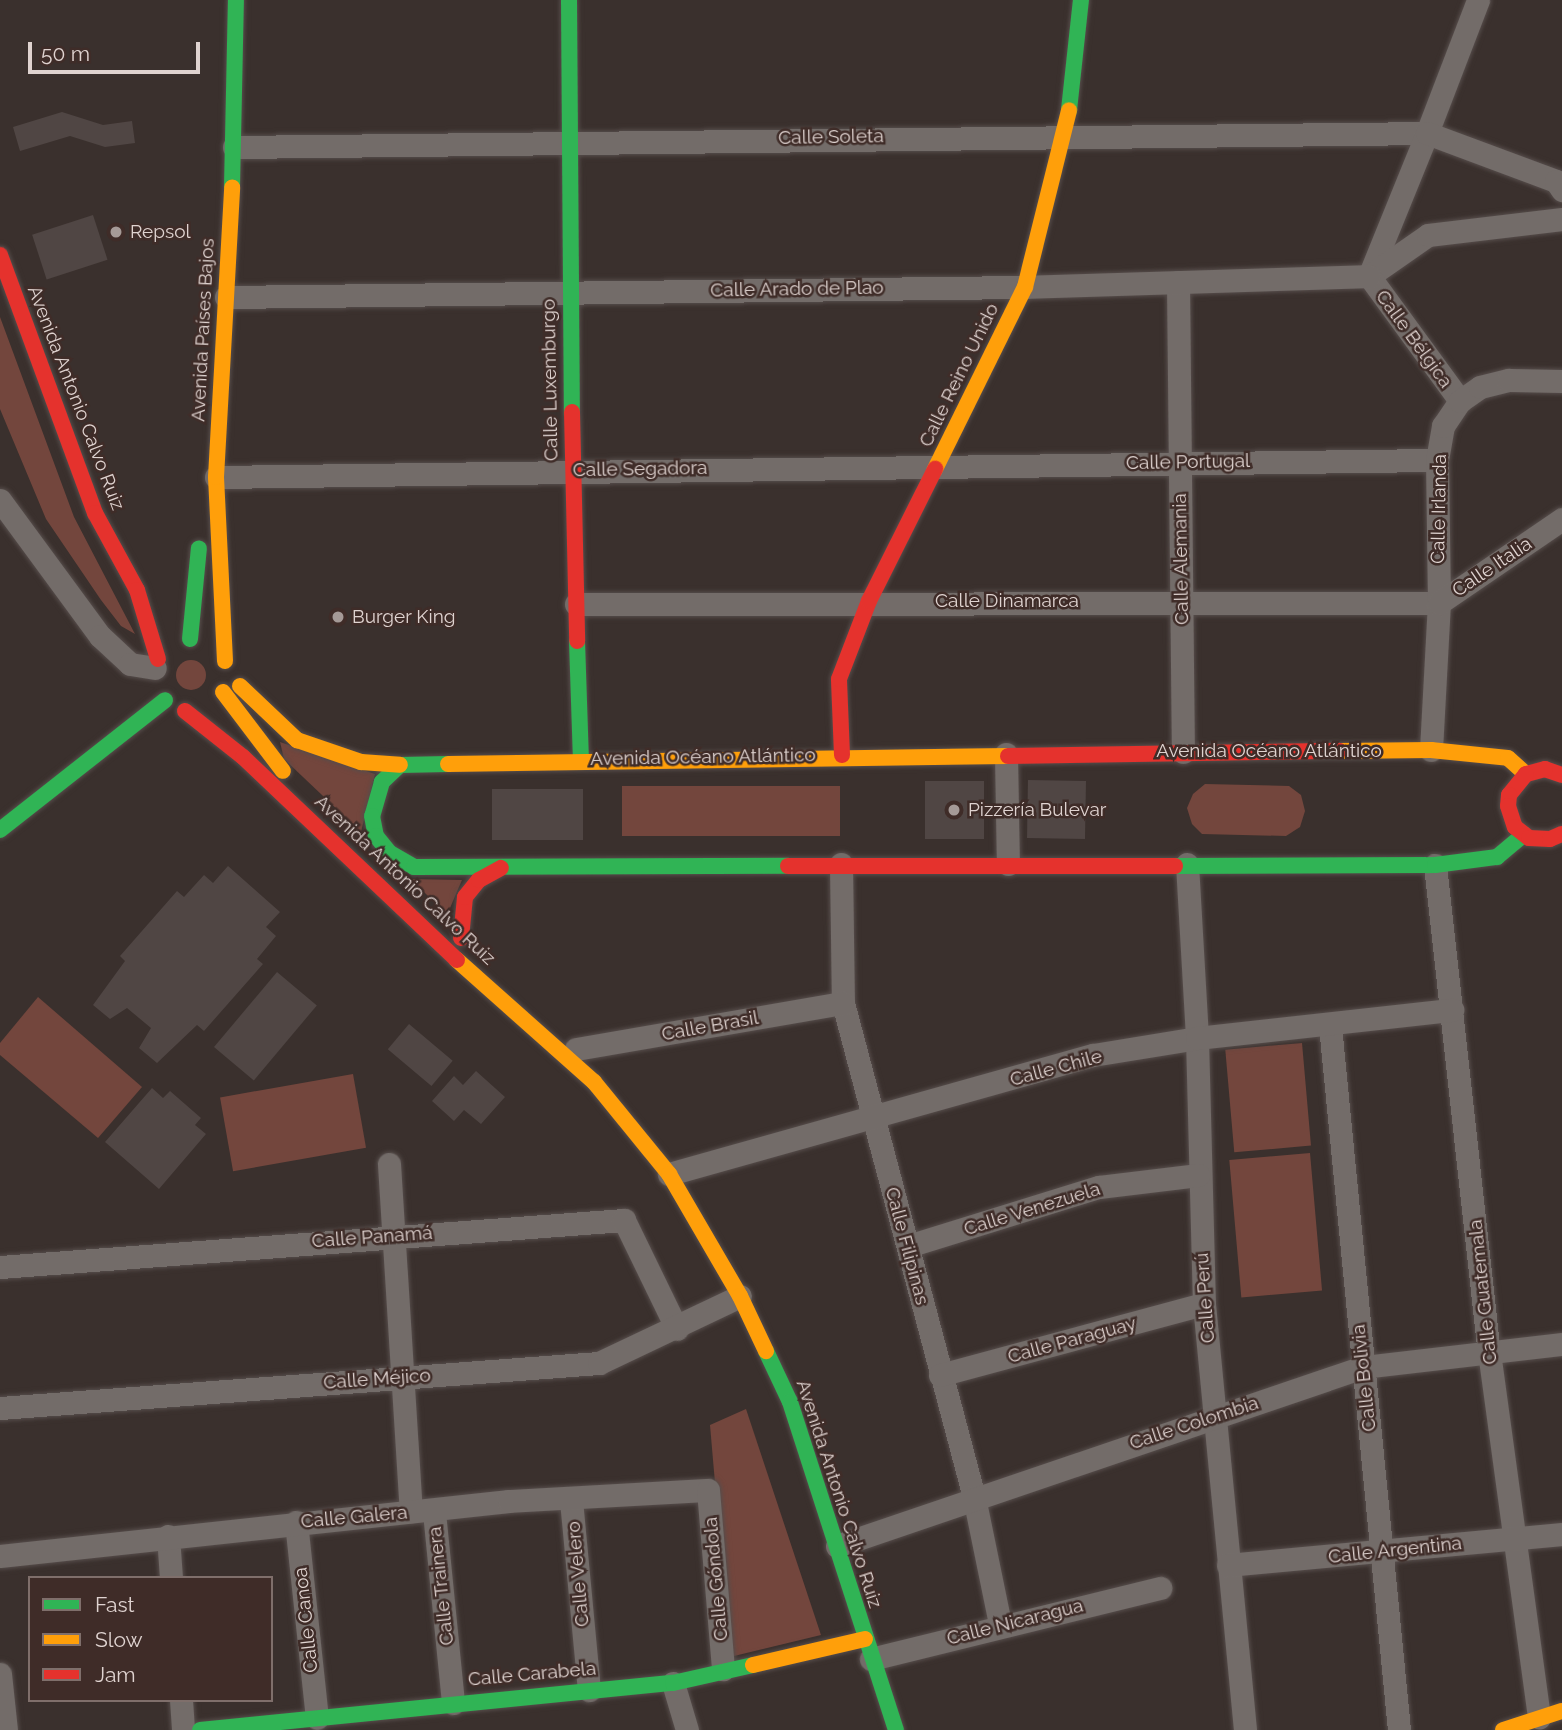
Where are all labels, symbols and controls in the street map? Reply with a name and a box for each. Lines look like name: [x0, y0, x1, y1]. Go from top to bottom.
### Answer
scale bar: [32, 28, 203, 72]
text: 50 m: [41, 41, 90, 66]
street label: Calle Soleta: [778, 125, 884, 149]
place label: Repsol: [130, 221, 191, 243]
marker: Repsol: [108, 224, 124, 240]
street label: Avenida Países Bajos: [187, 238, 219, 422]
street label: Calle Arado de Plao: [710, 276, 884, 302]
street label: Avenida Antonio Calvo Ruiz: [22, 282, 130, 514]
street label: Calle Bélgica: [1371, 286, 1457, 392]
street label: Calle Luxemburgo: [537, 299, 563, 461]
street label: Calle Reino Unido: [914, 299, 1004, 451]
street label: Calle Portugal: [1126, 450, 1250, 474]
street label: Calle Irlanda: [1427, 454, 1451, 564]
street label: Calle Segadora: [573, 456, 707, 482]
street label: Calle Alemania: [1168, 493, 1194, 625]
street label: Calle Italia: [1448, 532, 1536, 602]
street label: Calle Dinamarca: [935, 590, 1079, 612]
place label: Burger King: [352, 606, 456, 628]
marker: Burger King: [330, 609, 346, 625]
street label: Avenida Océano Atlántico: [1156, 740, 1382, 762]
street label: Avenida Océano Atlántico: [590, 744, 816, 770]
street label: Avenida Antonio Calvo Ruiz: [310, 790, 500, 970]
place label: Pizzería Bulevar: [968, 799, 1107, 821]
marker: Pizzería Bulevar: [946, 802, 962, 818]
street label: Calle Brasil: [660, 1006, 760, 1046]
street label: Calle Chile: [1008, 1045, 1104, 1091]
street label: Calle Venezuela: [961, 1177, 1103, 1241]
street label: Calle Filipinas: [880, 1185, 934, 1307]
street label: Calle Guatemala: [1464, 1218, 1502, 1366]
street label: Calle Panamá: [311, 1221, 433, 1253]
street label: Calle Perú: [1190, 1252, 1220, 1344]
street label: Calle Paraguay: [1005, 1312, 1139, 1368]
street label: Calle Bolivia: [1347, 1323, 1381, 1433]
street label: Calle Méjico: [323, 1364, 431, 1394]
street label: Avenida Antonio Calvo Ruiz: [791, 1377, 887, 1611]
street label: Calle Colombia: [1127, 1391, 1261, 1455]
street label: Calle Galera: [300, 1501, 408, 1533]
street label: Calle Góndola: [699, 1516, 733, 1642]
street label: Calle Velero: [562, 1520, 594, 1628]
street label: Calle Trainera: [423, 1525, 459, 1647]
street label: Calle Argentina: [1327, 1532, 1463, 1568]
street label: Calle Canoa: [289, 1566, 323, 1674]
legend: [28, 1576, 273, 1702]
text: Fast: [95, 1592, 135, 1617]
street label: Calle Nicaragua: [944, 1594, 1086, 1650]
text: Slow: [95, 1627, 143, 1652]
street label: Calle Carabela: [467, 1657, 597, 1691]
text: Jam: [95, 1662, 136, 1687]

